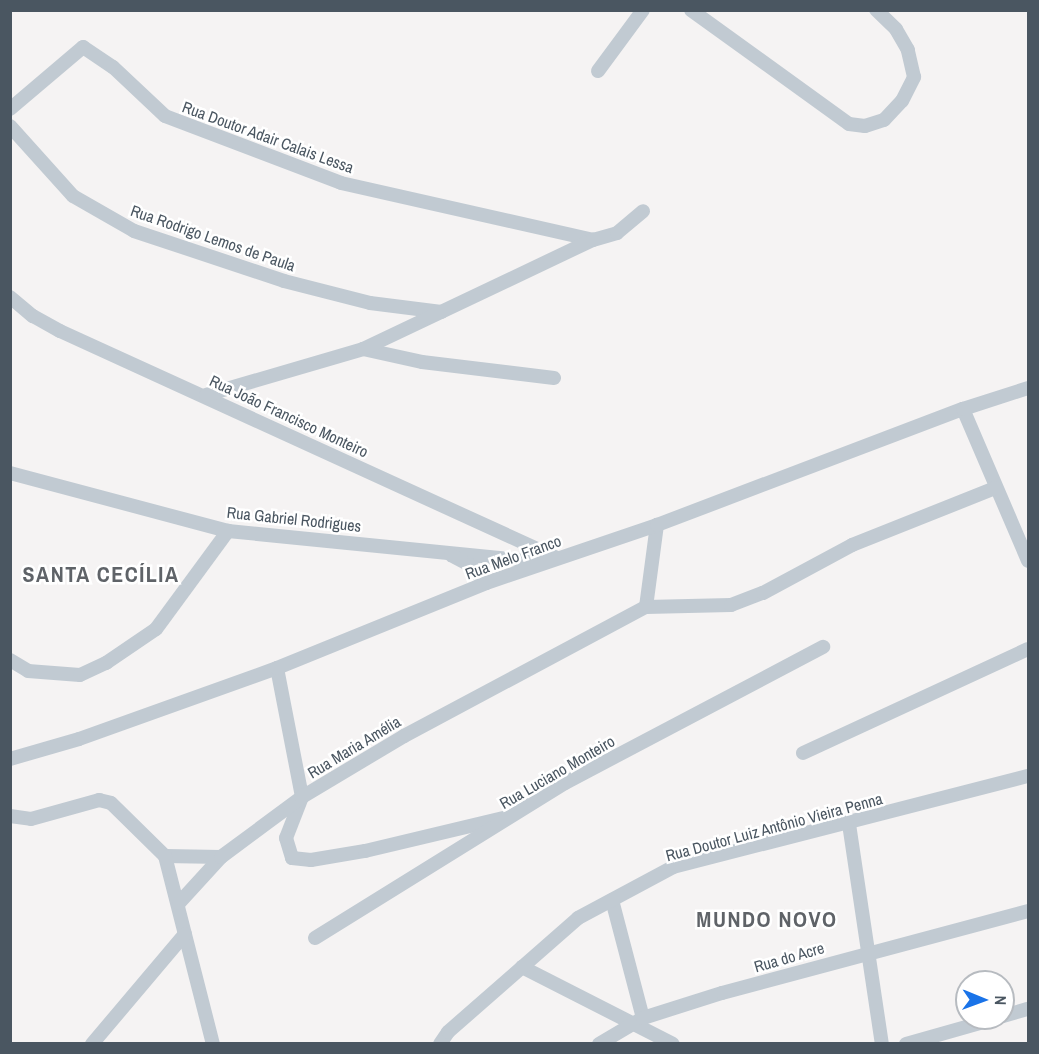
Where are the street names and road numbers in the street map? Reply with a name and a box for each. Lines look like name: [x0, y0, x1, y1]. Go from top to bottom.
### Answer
street label: Rua Doutor Adair Calais Lessa: [179, 97, 357, 177]
street label: Rua Rodrigo Lemos de Paula: [128, 201, 298, 275]
street label: Rua João Francisco Monteiro: [207, 371, 371, 461]
street label: Rua Gabriel Rodrigues: [226, 502, 362, 536]
street label: Rua Melo Franco: [462, 531, 564, 583]
street label: Rua Maria Amélia: [304, 712, 404, 782]
street label: Rua Luciano Monteiro: [496, 731, 618, 813]
street label: Rua Doutor Luiz Antônio Vieira Penna: [663, 789, 885, 865]
street label: Rua do Acre: [751, 938, 827, 976]

